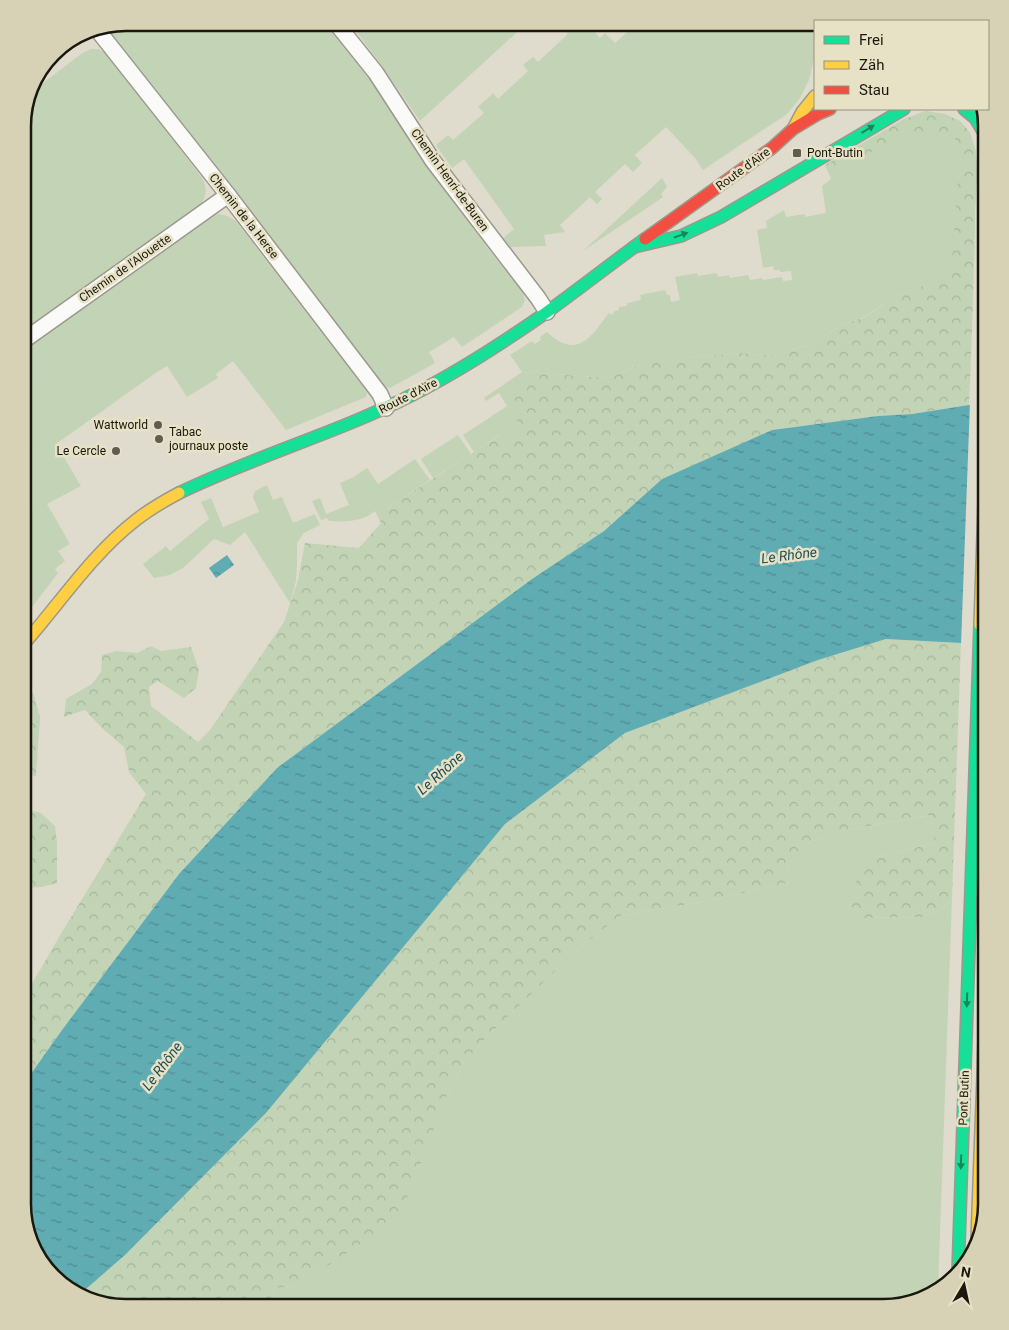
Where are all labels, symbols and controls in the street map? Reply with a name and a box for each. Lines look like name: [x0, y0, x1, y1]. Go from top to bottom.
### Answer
legend: [814, 20, 989, 110]
text: Frei: [859, 31, 884, 49]
text: Zäh: [859, 56, 884, 74]
text: Stau: [859, 81, 889, 99]
one-way arrow: [862, 125, 875, 134]
street label: Chemin Henri-de-Buren: [408, 126, 492, 234]
street label: Route d'Aïre: [713, 145, 773, 193]
place label: Pont-Butin: [807, 146, 863, 160]
marker: Pont-Butin: [791, 147, 803, 159]
street label: Chemin de la Herse: [206, 171, 282, 261]
street label: Chemin de l'Alouette: [76, 231, 174, 305]
one-way arrow: [674, 231, 689, 239]
street label: Route d'Aïre: [377, 375, 439, 417]
place label: Wattworld: [94, 418, 148, 432]
marker: Wattworld: [152, 419, 164, 431]
place label: Tabac journaux poste: [168, 425, 248, 453]
marker: Tabac journaux poste: [153, 433, 165, 445]
place label: Le Cercle: [57, 444, 106, 458]
marker: Le Cercle: [110, 445, 122, 457]
water label: Le Rhône: [760, 544, 818, 566]
water label: Le Rhône: [414, 748, 466, 798]
one-way arrow: [963, 992, 971, 1008]
water label: Le Rhône: [139, 1039, 185, 1093]
street label: Pont Butin: [956, 1070, 972, 1126]
one-way arrow: [957, 1154, 965, 1170]
north arrow: [939, 1260, 989, 1310]
text: N: [960, 1263, 972, 1281]

